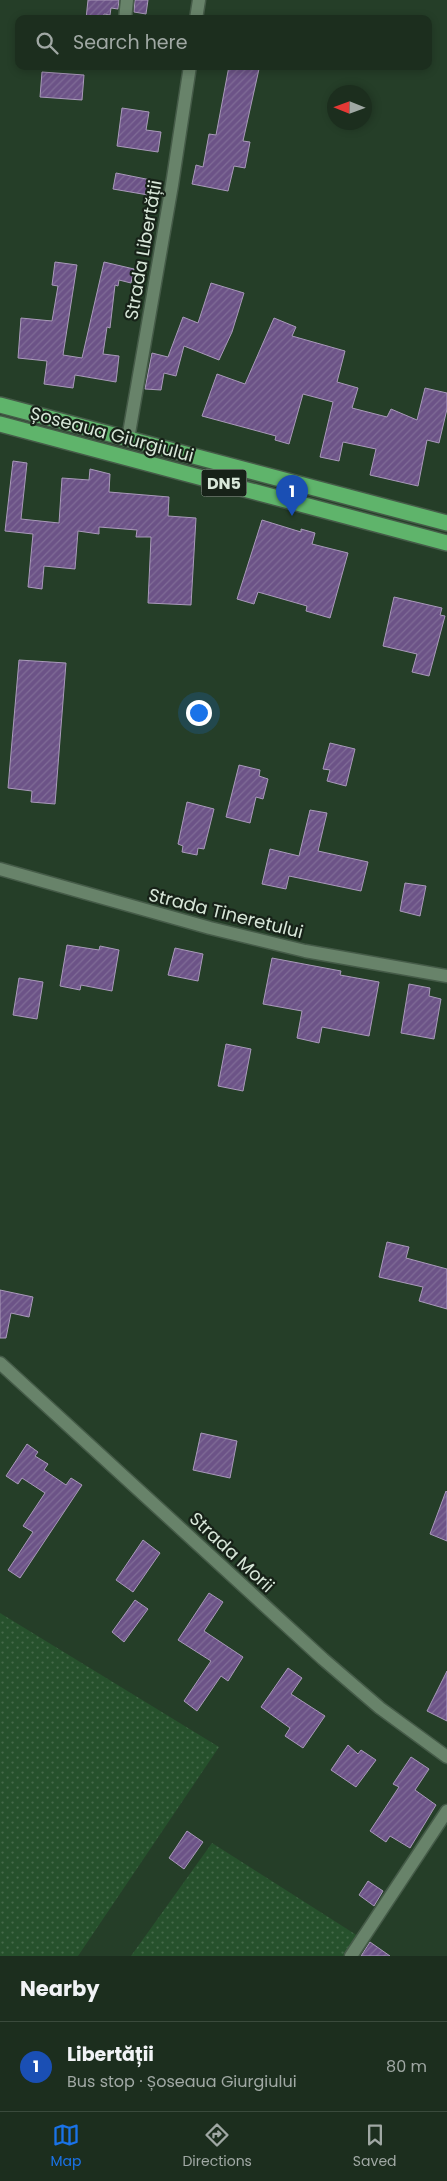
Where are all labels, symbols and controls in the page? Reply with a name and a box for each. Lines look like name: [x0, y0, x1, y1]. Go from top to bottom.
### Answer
search box: [15, 15, 432, 70]
icon: search: [33, 29, 61, 57]
text: Search here: [73, 29, 187, 56]
north arrow: [327, 85, 372, 130]
street label: Strada Libertății: [118, 178, 168, 322]
street label: Șoseaua Giurgiului: [27, 400, 197, 468]
road number: DN5: [202, 469, 246, 496]
pin: 1: [276, 475, 308, 516]
your location: [186, 700, 212, 726]
street label: Strada Tineretului: [146, 882, 306, 944]
street label: Strada Morii: [184, 1506, 280, 1598]
text: Nearby: [20, 1974, 100, 2003]
text: Libertății: [67, 2041, 154, 2068]
text: 1: [33, 2055, 39, 2078]
text: 80 m: [386, 2055, 427, 2078]
text: Bus stop · Șoseaua Giurgiului: [67, 2070, 297, 2093]
tab: Map: [50, 2121, 81, 2172]
tab: Directions: [182, 2121, 252, 2172]
tab: Saved: [353, 2121, 397, 2172]

